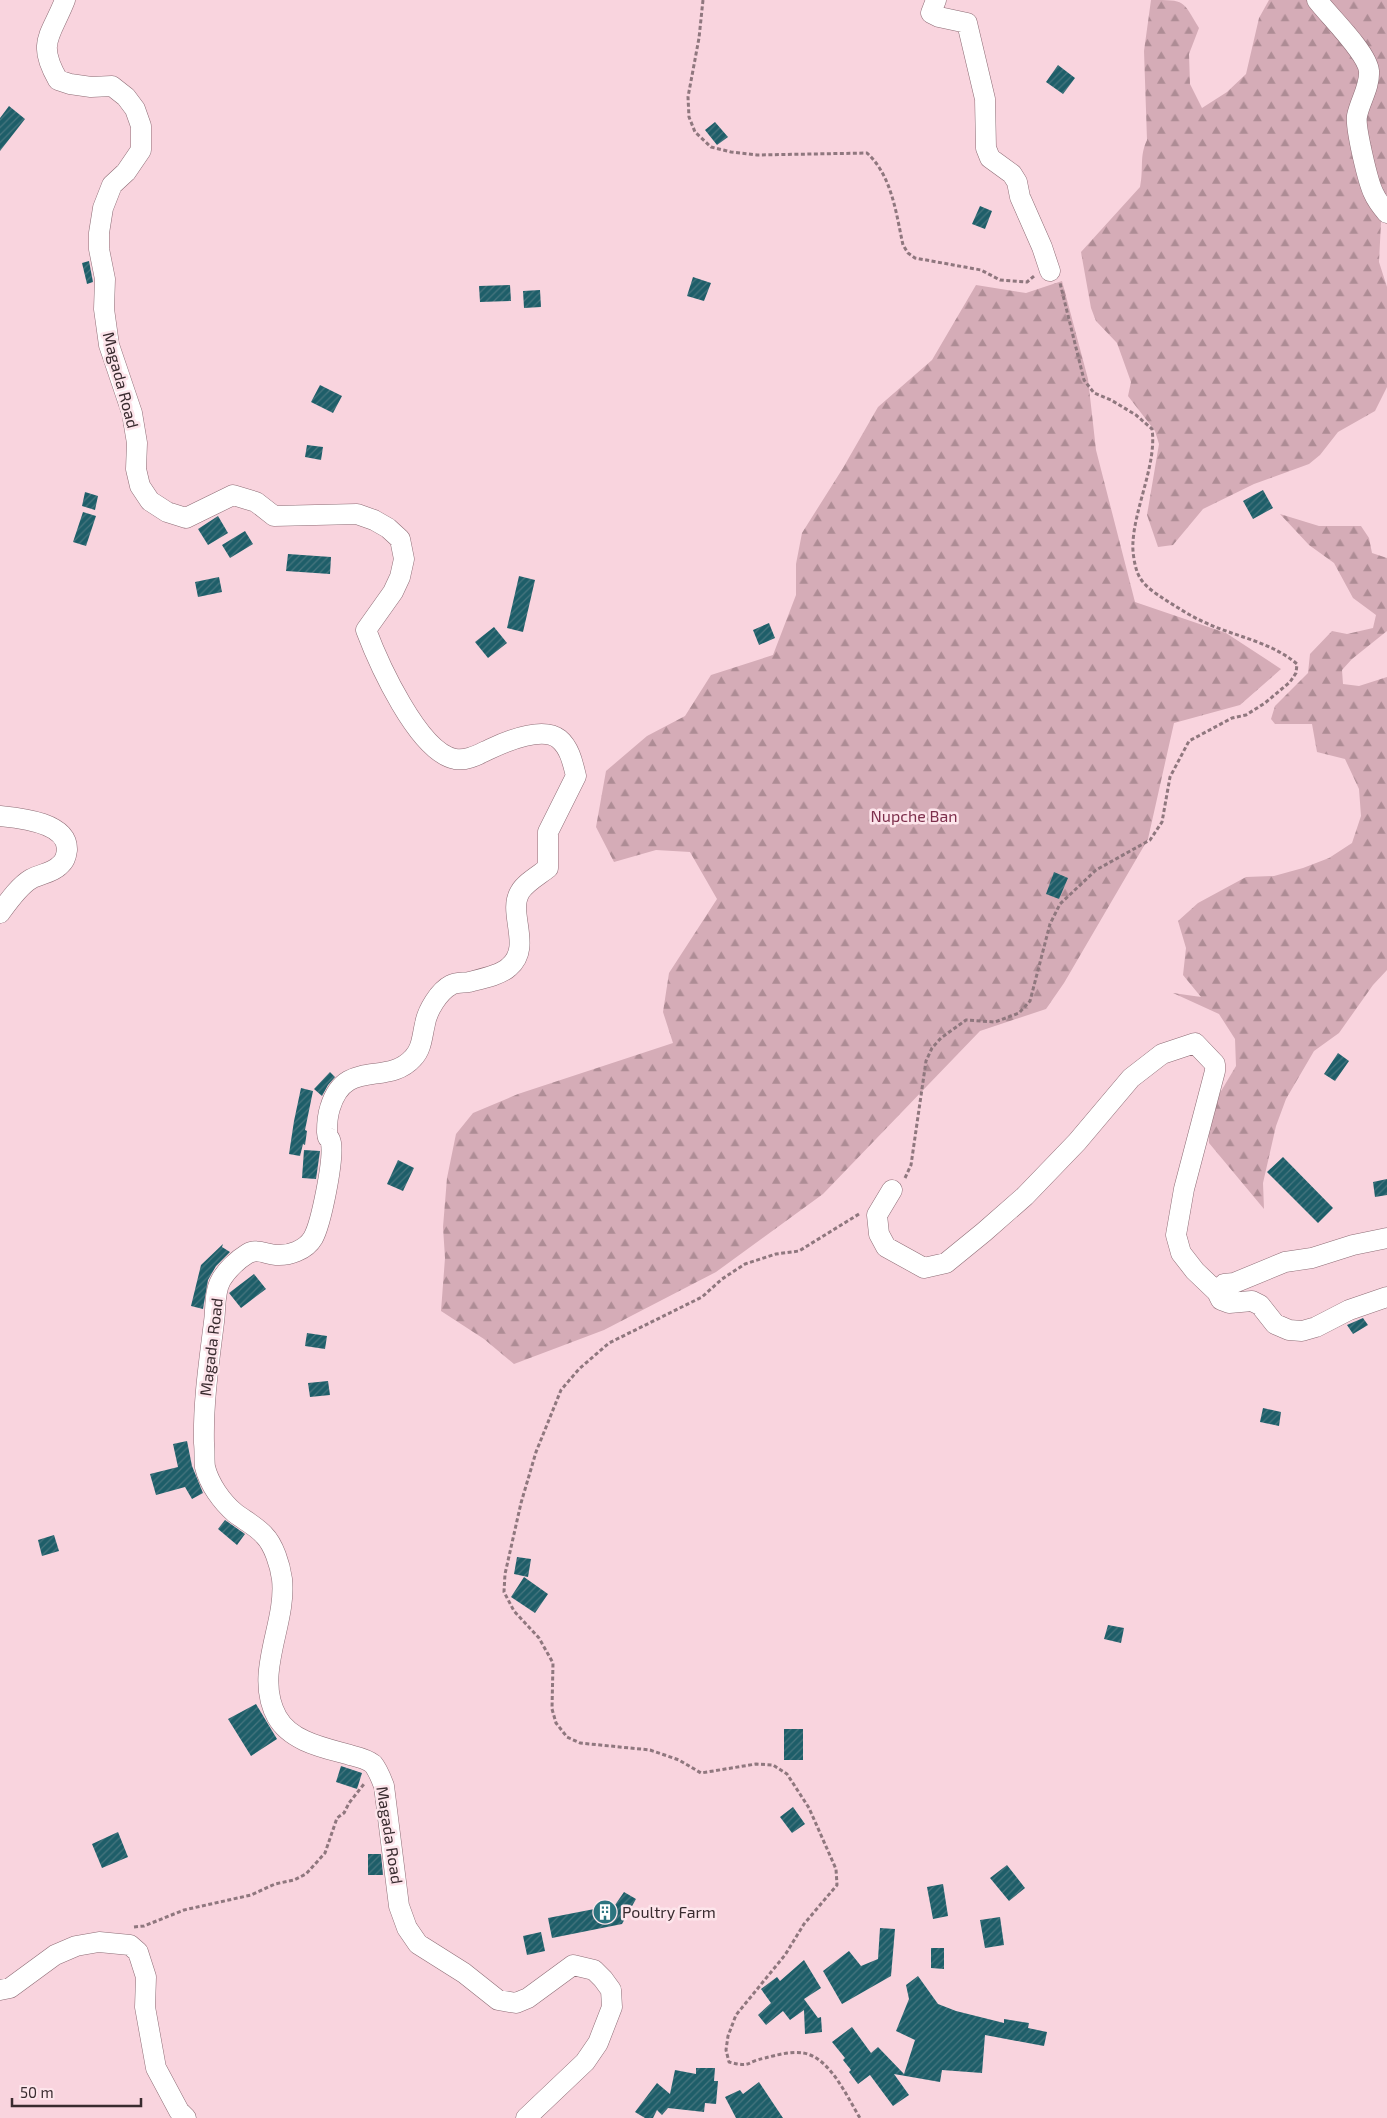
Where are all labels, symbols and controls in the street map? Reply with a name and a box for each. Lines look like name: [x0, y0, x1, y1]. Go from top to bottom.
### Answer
street label: Magada Road: [100, 330, 143, 430]
park label: Nupche Ban: [871, 806, 957, 825]
street label: Magada Road: [195, 1297, 226, 1397]
street label: Magada Road: [373, 1785, 408, 1885]
building icon: Poultry Farm: [592, 1899, 618, 1925]
place label: Poultry Farm: [622, 1902, 716, 1921]
scale bar: [12, 2076, 141, 2108]
text: 50 m: [20, 2083, 54, 2101]

